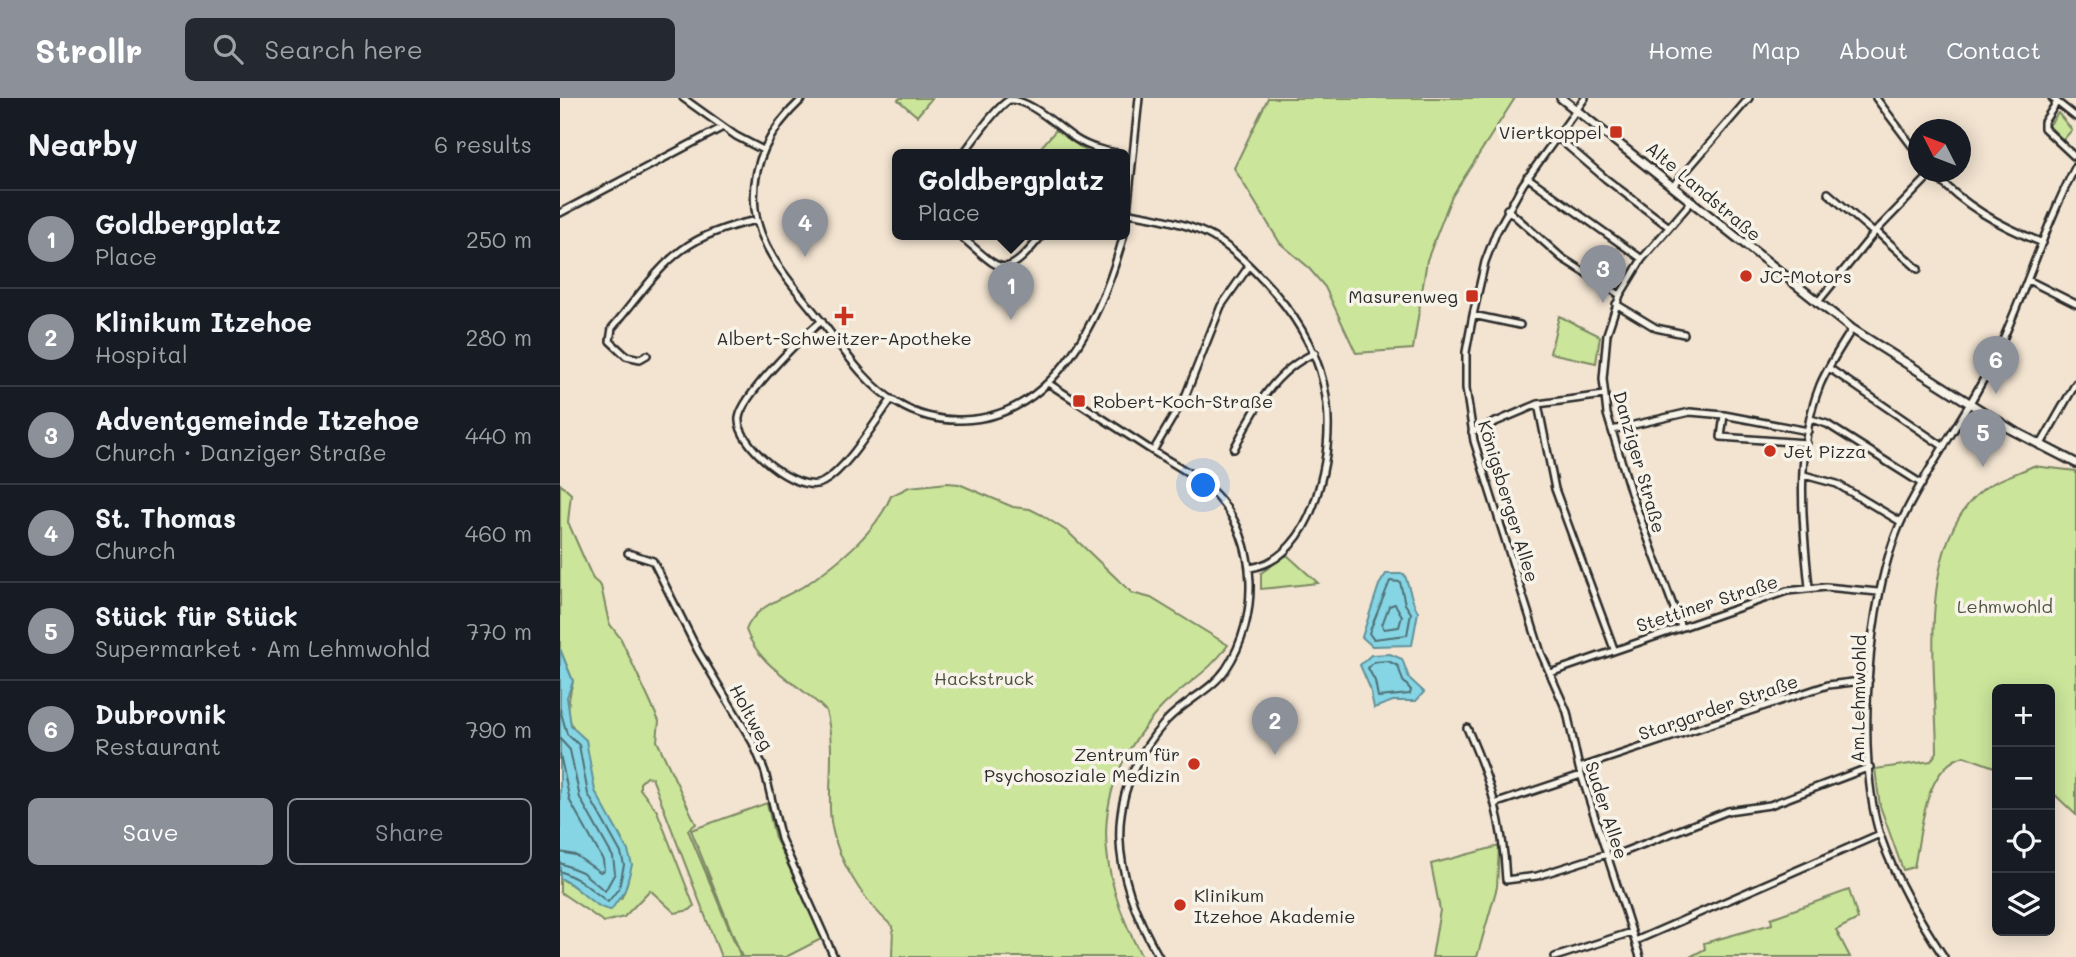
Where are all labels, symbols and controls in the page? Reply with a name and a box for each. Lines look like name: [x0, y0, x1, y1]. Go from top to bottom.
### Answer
search box: [185, 18, 675, 81]
text: Strollr: [35, 28, 143, 71]
icon: search: [209, 30, 247, 68]
text: Search here: [265, 32, 423, 66]
text: Home: [1648, 34, 1713, 65]
text: Map: [1751, 34, 1800, 65]
text: About: [1838, 34, 1908, 65]
text: Contact: [1946, 34, 2041, 65]
north arrow: [1908, 119, 1971, 182]
place label: Viertkoppel: [1499, 120, 1602, 144]
text: Nearby: [28, 124, 138, 164]
marker: Viertkoppel: [1608, 124, 1624, 140]
text: 6 results: [434, 129, 532, 159]
street label: Alte Landstraße: [1641, 136, 1767, 246]
popup: [892, 149, 1130, 240]
text: Goldbergplatz: [918, 163, 1104, 197]
text: Place: [918, 197, 980, 227]
pin: 4: [782, 199, 828, 257]
text: Goldbergplatz: [95, 207, 281, 241]
text: 1: [46, 224, 56, 254]
text: 250 m: [466, 224, 532, 254]
text: Place: [95, 241, 157, 271]
pin: 3: [1580, 245, 1626, 303]
pin: 1: [988, 262, 1034, 320]
place label: JC-Motors: [1760, 264, 1852, 288]
marker: JC-Motors: [1738, 268, 1754, 284]
place label: Masurenweg: [1348, 284, 1458, 308]
marker: Masurenweg: [1464, 288, 1480, 304]
text: Klinikum Itzehoe: [95, 305, 312, 339]
marker: Albert-Schweitzer-Apotheke: [836, 308, 852, 324]
text: 2: [45, 322, 57, 352]
text: 280 m: [465, 322, 532, 352]
place label: Albert-Schweitzer-Apotheke: [716, 326, 972, 350]
pin: 6: [1973, 336, 2019, 394]
text: Hospital: [95, 339, 188, 369]
street label: Danziger Straße: [1608, 388, 1672, 536]
place label: Robert-Koch-Straße: [1093, 389, 1273, 413]
marker: Robert-Koch-Straße: [1071, 393, 1087, 409]
text: Adventgemeinde Itzehoe: [95, 403, 419, 437]
pin: 5: [1960, 409, 2006, 467]
street label: Königsberger Allee: [1473, 417, 1545, 585]
text: 3: [44, 420, 58, 450]
text: 440 m: [465, 420, 532, 450]
text: Church · Danziger Straße: [95, 437, 387, 467]
place label: Jet Pizza: [1784, 439, 1866, 463]
marker: Jet Pizza: [1762, 443, 1778, 459]
your location: [1186, 468, 1220, 502]
text: St. Thomas: [95, 501, 236, 535]
text: 4: [44, 518, 58, 548]
text: 460 m: [465, 518, 532, 548]
text: Church: [95, 535, 175, 565]
street label: Stettiner Straße: [1633, 569, 1781, 637]
park label: Lehmwohld: [1957, 594, 2053, 618]
text: Stück für Stück: [95, 599, 298, 633]
text: 5: [44, 616, 58, 646]
text: 770 m: [467, 616, 532, 646]
text: Supermarket · Am Lehmwohld: [95, 633, 430, 663]
street label: Am Lehmwohld: [1845, 635, 1871, 763]
park label: Hackstruck: [934, 666, 1034, 690]
street label: Stargarder Straße: [1635, 668, 1801, 746]
street label: Holtweg: [725, 680, 779, 754]
map controls: [1992, 684, 2055, 936]
button: +: [1992, 684, 2055, 747]
text: Dubrovnik: [95, 697, 226, 731]
pin: 2: [1252, 697, 1298, 755]
text: 6: [44, 714, 58, 744]
text: 790 m: [466, 714, 532, 744]
text: Restaurant: [95, 731, 221, 761]
place label: Zentrum für Psychosoziale Medizin: [984, 742, 1180, 787]
button: −: [1992, 747, 2055, 810]
marker: Zentrum für Psychosoziale Medizin: [1186, 756, 1202, 772]
street label: Suder Allee: [1580, 758, 1634, 862]
button: Save: [28, 798, 273, 865]
button: Share: [287, 798, 532, 865]
button: locate: [1992, 810, 2055, 873]
button: layers: [1992, 873, 2055, 936]
place label: Klinikum Itzehoe Akademie: [1194, 883, 1355, 928]
marker: Klinikum Itzehoe Akademie: [1172, 897, 1188, 913]

